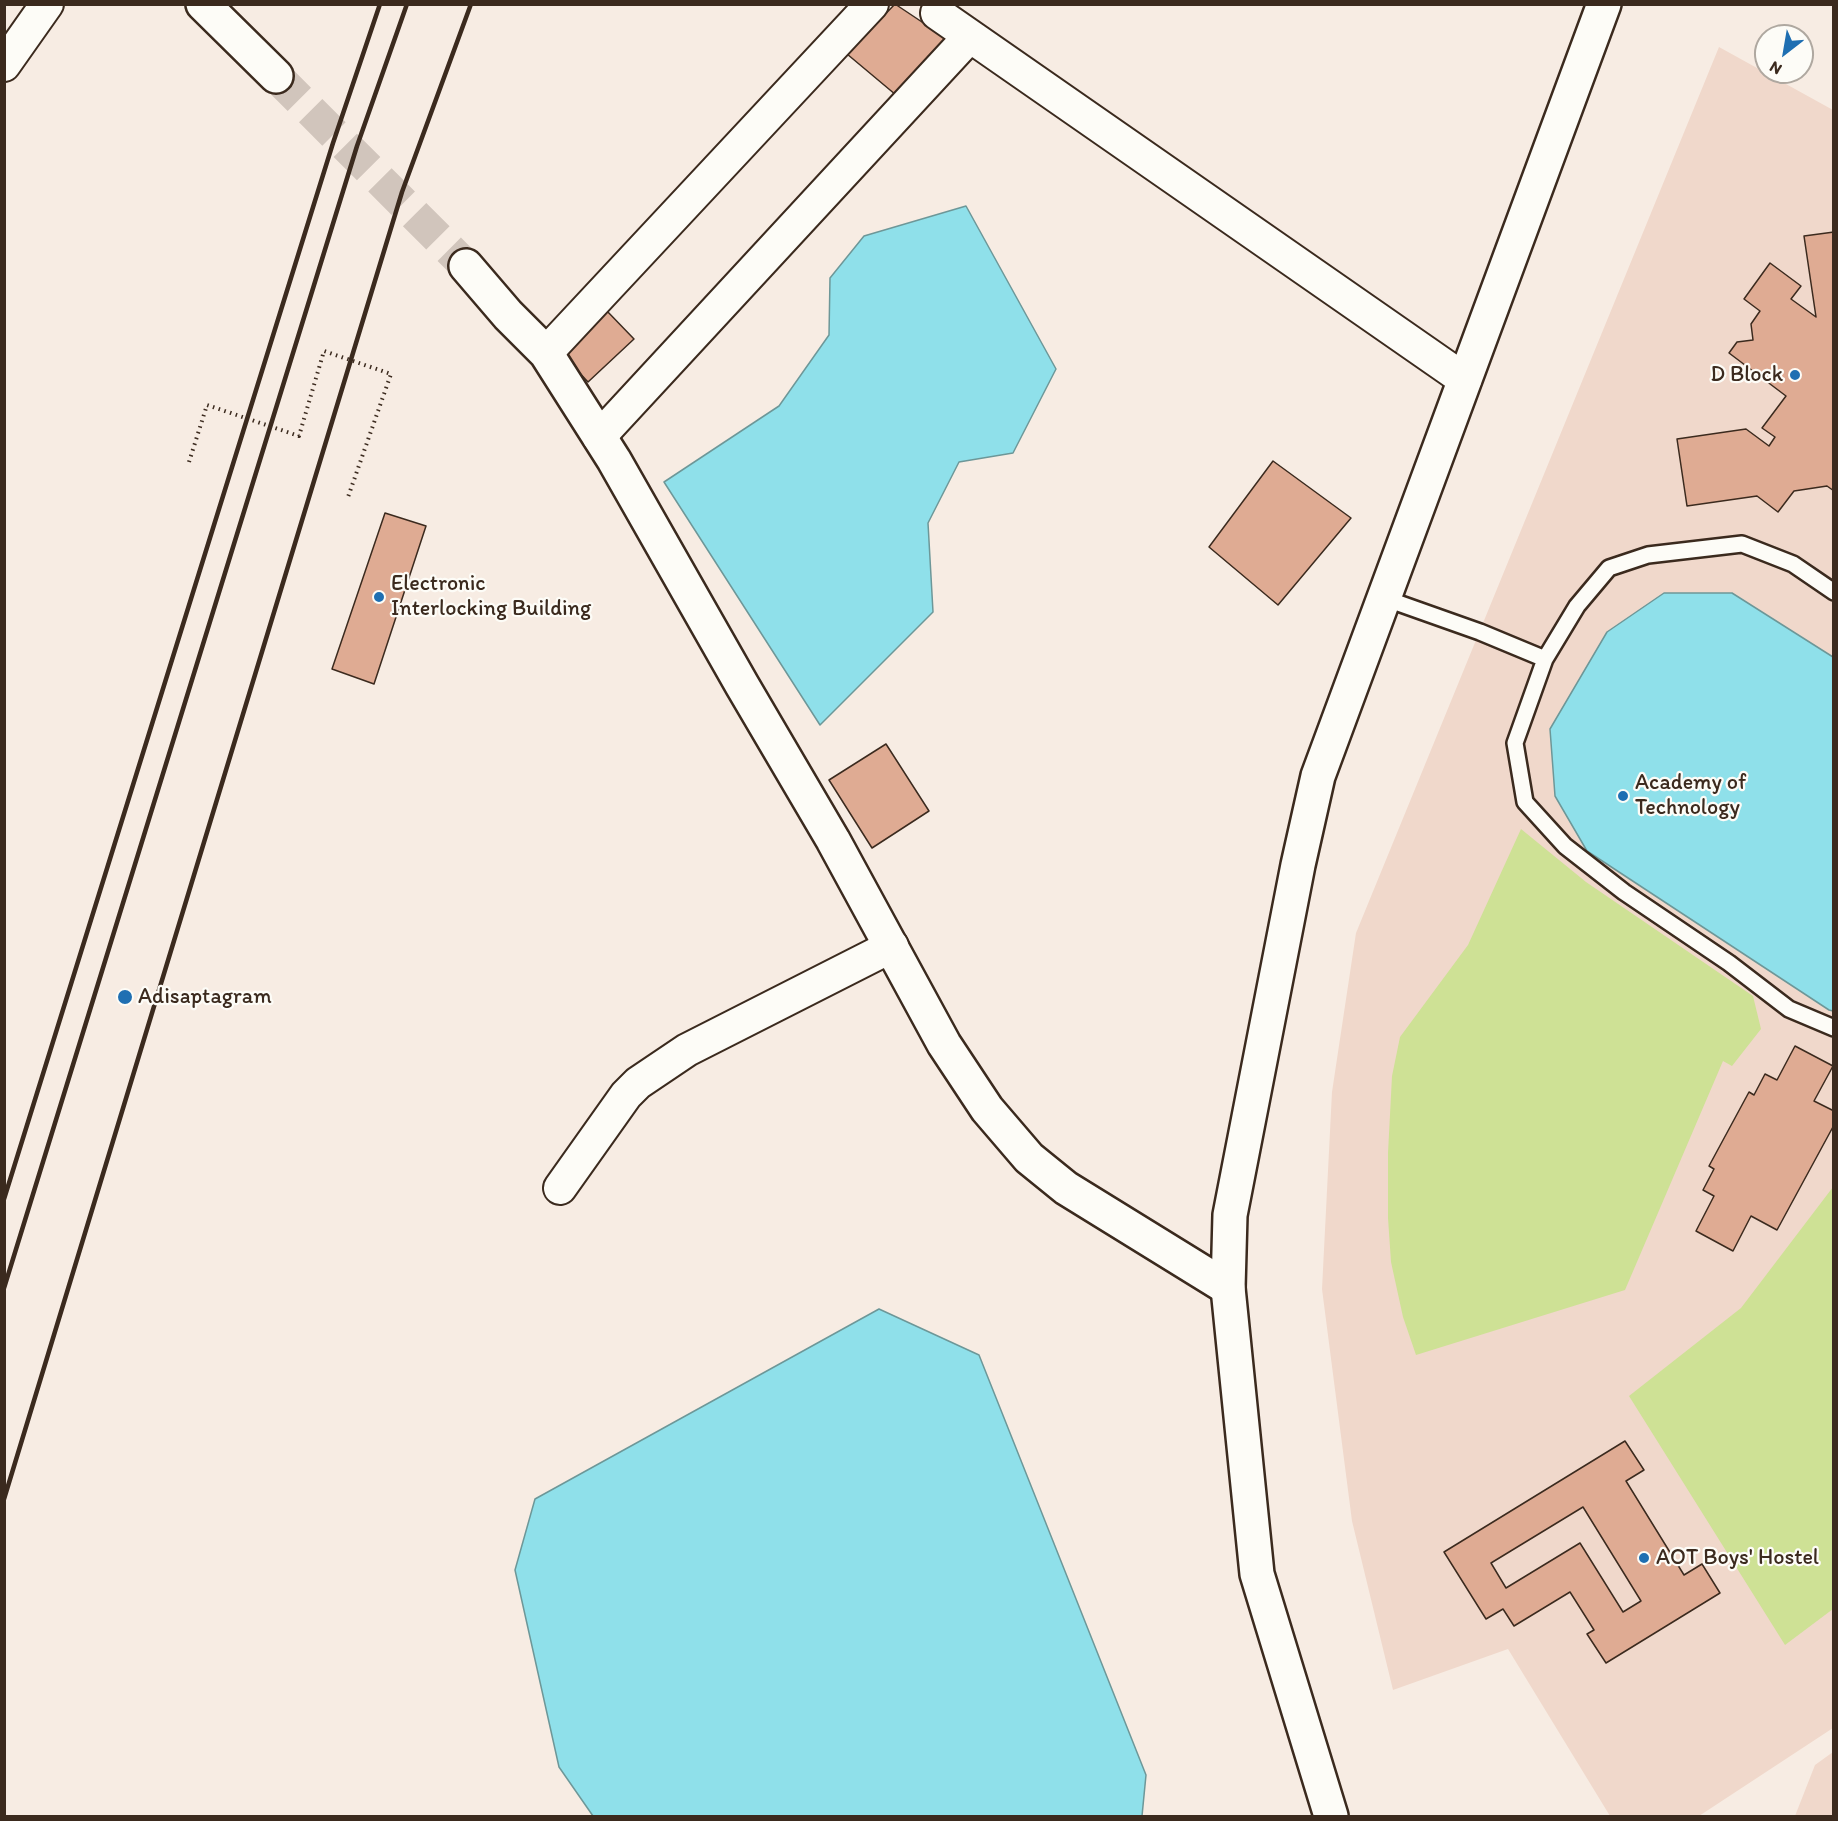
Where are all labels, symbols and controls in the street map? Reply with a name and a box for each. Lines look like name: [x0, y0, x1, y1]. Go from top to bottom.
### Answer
north arrow: [1754, 24, 1814, 84]
text: N: [1766, 57, 1785, 79]
place label: D Block: [1710, 362, 1783, 388]
marker: D Block: [1788, 368, 1802, 382]
place label: Electronic Interlocking Building: [391, 571, 591, 622]
marker: Electronic Interlocking Building: [372, 590, 386, 604]
place label: Academy of Technology: [1635, 770, 1746, 822]
marker: Academy of Technology: [1616, 789, 1630, 803]
place label: Adisaptagram: [138, 984, 272, 1010]
marker: Adisaptagram: [116, 988, 134, 1006]
place label: AOT Boys' Hostel: [1656, 1545, 1819, 1571]
marker: AOT Boys' Hostel: [1637, 1551, 1651, 1565]

